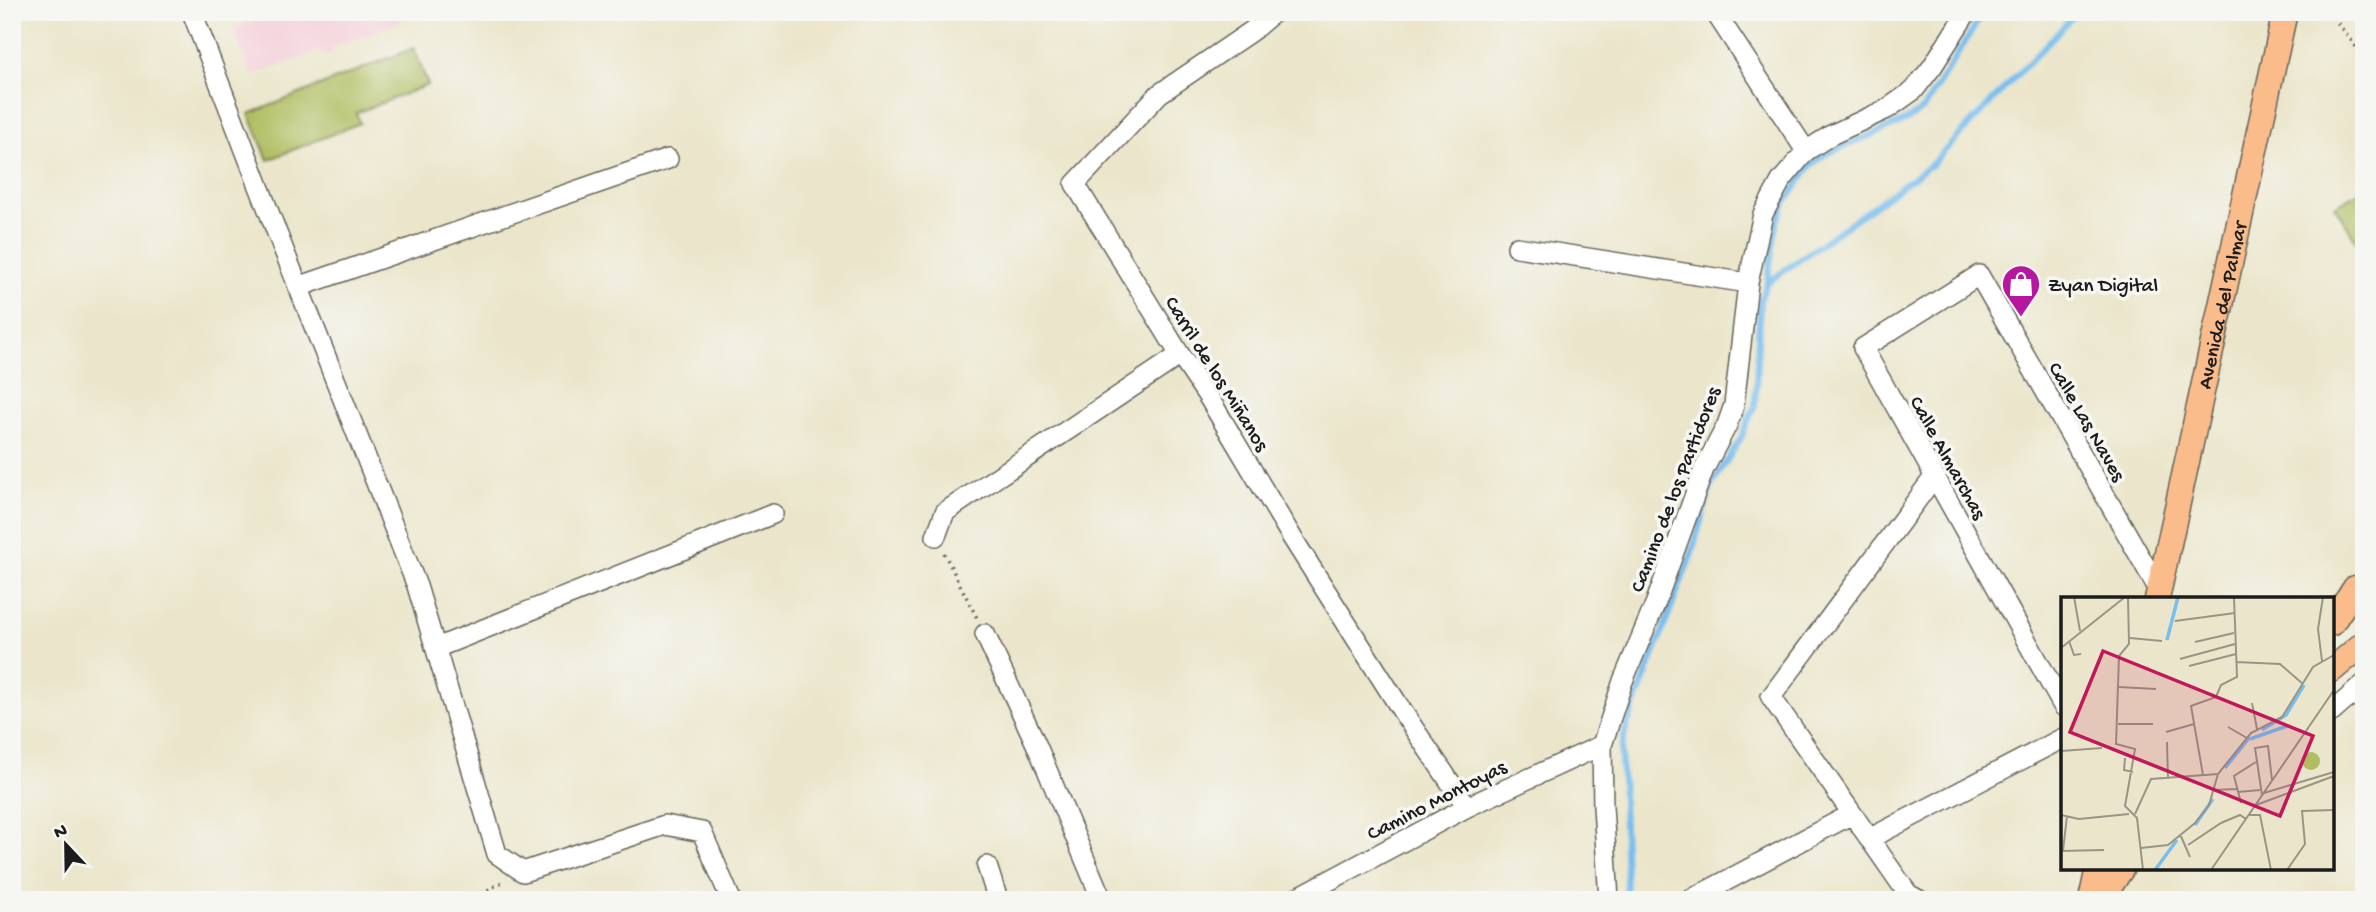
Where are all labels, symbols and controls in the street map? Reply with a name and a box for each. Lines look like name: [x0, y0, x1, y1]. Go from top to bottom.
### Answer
street label: Avenida del Palmar: [2194, 218, 2255, 392]
shop icon: Zyan Digital: [2000, 263, 2042, 318]
place label: Zyan Digital: [2048, 275, 2158, 300]
street label: Carril de los Miñanos: [1157, 293, 1273, 458]
street label: Calle Las Naves: [2041, 359, 2130, 488]
street label: Camino de los Partidores: [1627, 383, 1728, 596]
street label: Calle Almarchas: [1902, 393, 1991, 526]
inset map: [2061, 597, 2334, 870]
street label: Camino Montoyas: [1364, 756, 1513, 848]
north arrow: [32, 810, 102, 880]
text: N: [51, 819, 71, 845]

